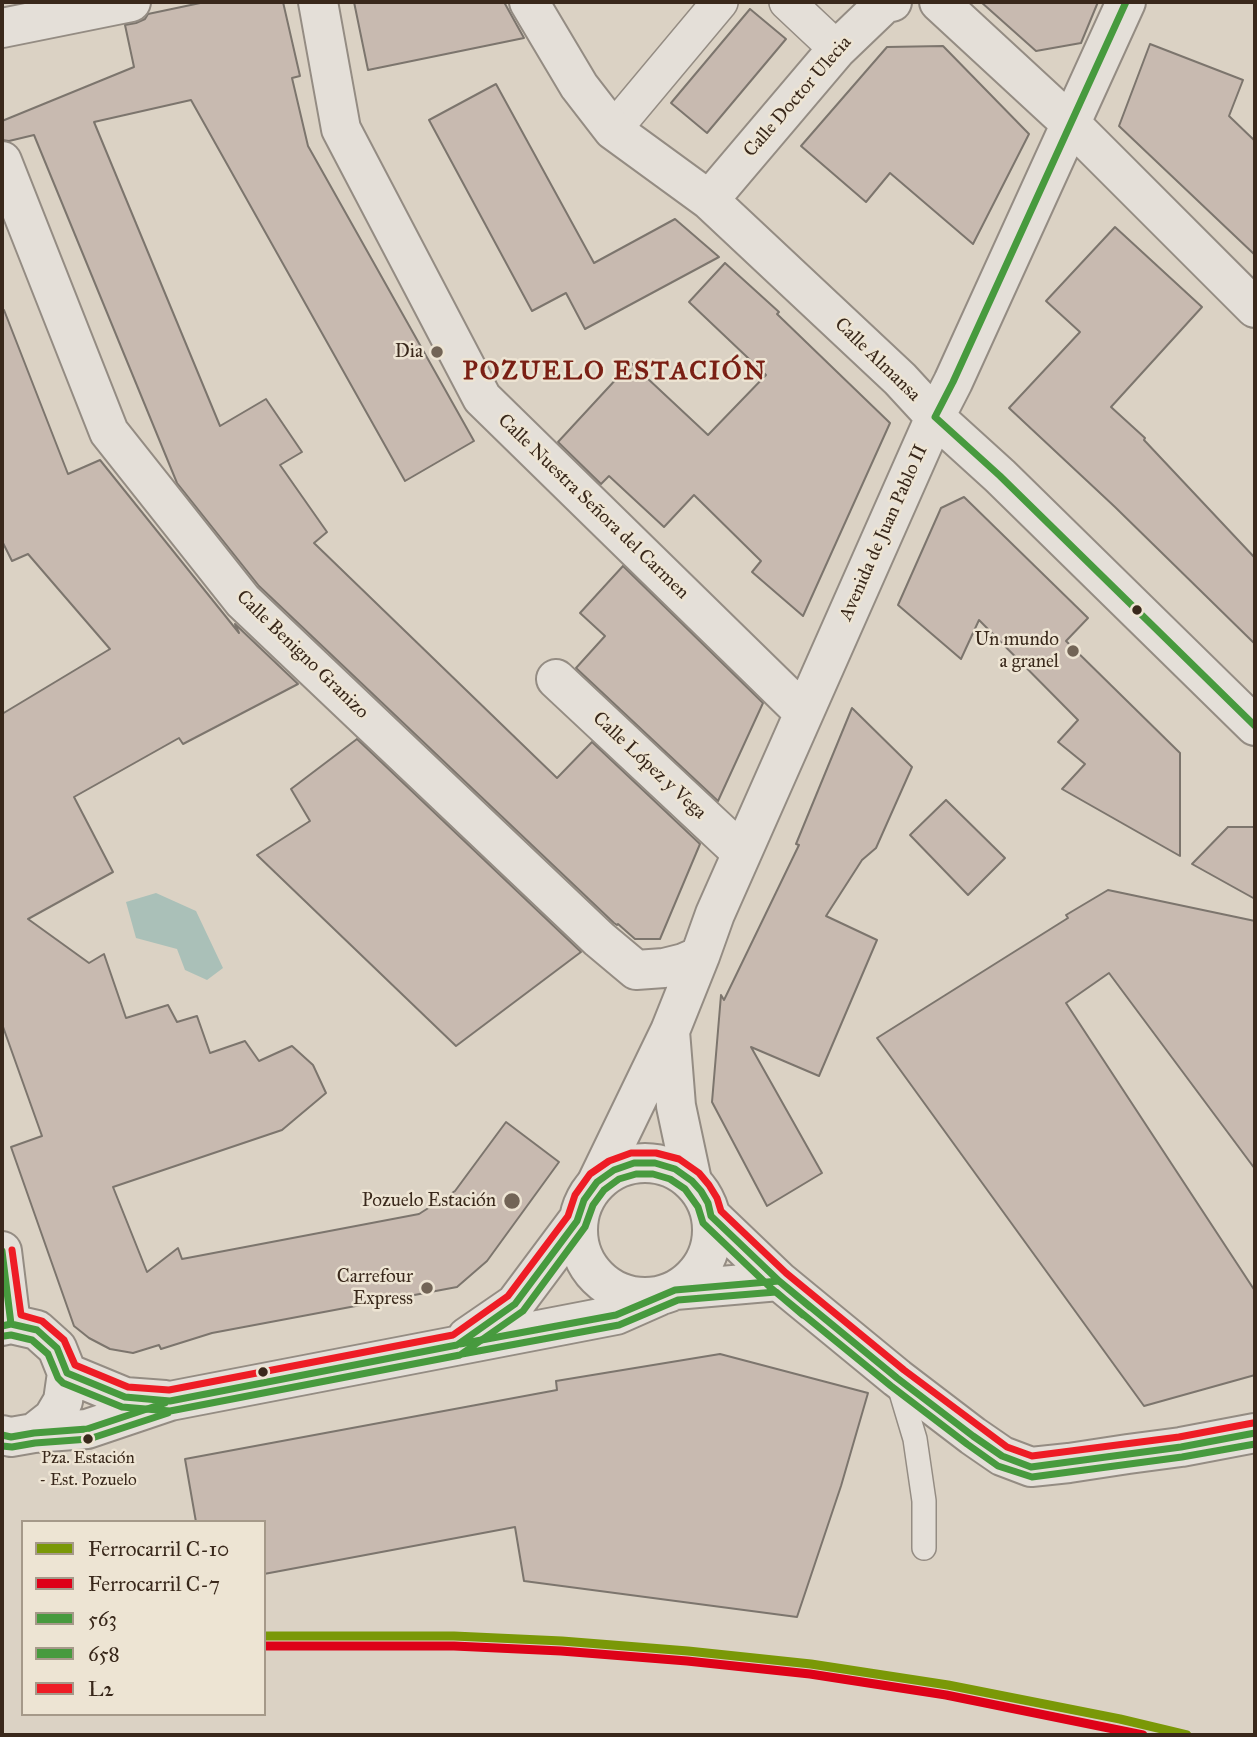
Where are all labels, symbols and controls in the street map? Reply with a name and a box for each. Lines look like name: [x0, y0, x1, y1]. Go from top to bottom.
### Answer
street label: Calle Doctor Ulecia: [739, 32, 857, 162]
street label: Calle Almansa: [829, 313, 925, 407]
place label: Dia: [395, 341, 423, 363]
marker: Dia: [429, 344, 445, 360]
district label: POZUELO ESTACIÓN: [465, 357, 765, 389]
street label: Calle Nuestra Señora del Carmen: [493, 410, 693, 604]
street label: Avenida de Juan Pablo II: [835, 442, 933, 624]
street label: Calle Benigno Granizo: [231, 586, 373, 724]
unlabelled marker: [1130, 603, 1144, 617]
place label: Un mundo a granel: [975, 629, 1059, 673]
marker: Un mundo a granel: [1065, 643, 1081, 659]
street label: Calle López y Vega: [588, 708, 710, 824]
place label: Pozuelo Estación: [362, 1190, 496, 1212]
marker: Pozuelo Estación: [502, 1191, 522, 1211]
place label: Carrefour Express: [337, 1266, 413, 1310]
marker: Carrefour Express: [419, 1280, 435, 1296]
unlabelled marker: [256, 1365, 270, 1379]
marker: Pza. Estación - Est. Pozuelo: [81, 1432, 95, 1446]
place label: Pza. Estación - Est. Pozuelo: [39, 1449, 137, 1489]
legend: [21, 1520, 266, 1716]
text: Ferrocarril C-10: [88, 1536, 229, 1562]
text: Ferrocarril C-7: [88, 1571, 220, 1597]
text: 563: [88, 1606, 117, 1632]
text: 658: [88, 1641, 120, 1667]
text: L2: [88, 1676, 114, 1702]

